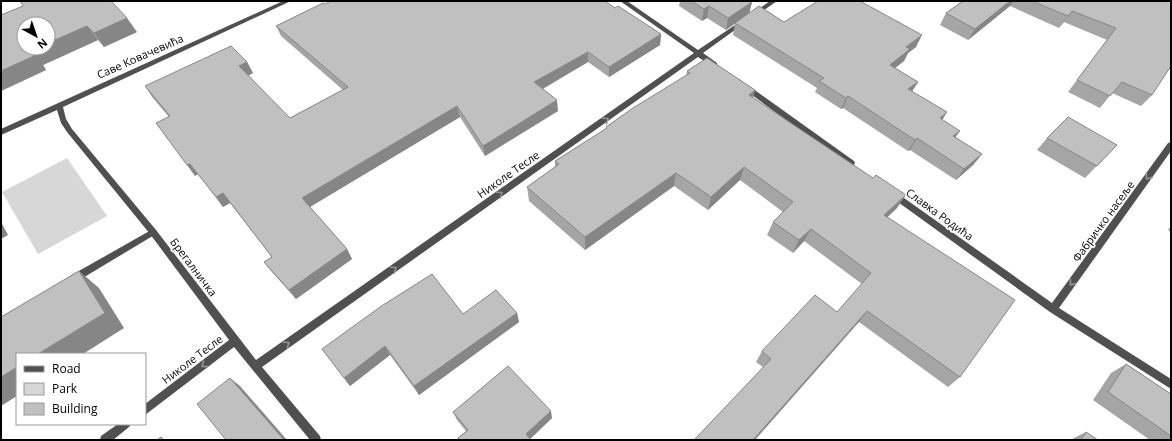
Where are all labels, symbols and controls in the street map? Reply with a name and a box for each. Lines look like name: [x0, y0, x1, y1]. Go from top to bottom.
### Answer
north arrow: [16, 16, 56, 56]
street label: Саве Ковачевића: [94, 30, 186, 82]
text: N: [34, 35, 51, 53]
one-way arrow: [602, 118, 609, 125]
street label: Николе Тесле: [474, 147, 542, 201]
one-way arrow: [1145, 173, 1153, 180]
street label: Фабричко насеље: [1068, 177, 1138, 265]
street label: Славка Родића: [903, 185, 977, 243]
one-way arrow: [496, 191, 503, 199]
street label: Брегалничка: [167, 235, 221, 299]
one-way arrow: [389, 267, 396, 274]
one-way arrow: [1070, 278, 1077, 285]
street label: Николе Тесле: [158, 331, 226, 387]
one-way arrow: [283, 342, 290, 349]
legend: [16, 353, 146, 425]
text: Road: [52, 360, 81, 377]
one-way arrow: [201, 360, 208, 367]
text: Park: [52, 380, 78, 397]
text: Building: [52, 400, 98, 417]

